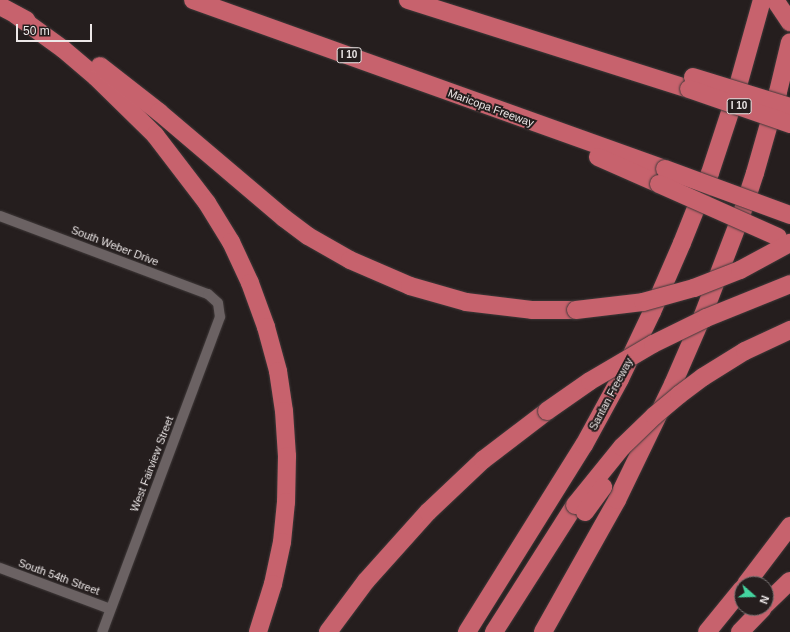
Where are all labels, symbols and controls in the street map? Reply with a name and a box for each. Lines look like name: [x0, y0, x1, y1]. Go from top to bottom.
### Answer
scale bar: [18, 16, 94, 42]
text: 50 m: [23, 24, 50, 38]
road number: I 10: [336, 47, 362, 63]
street label: Maricopa Freeway: [446, 86, 536, 130]
road number: I 10: [726, 98, 752, 114]
street label: South Weber Drive: [69, 223, 161, 269]
street label: Santan Freeway: [586, 356, 636, 432]
street label: West Fairview Street: [128, 414, 176, 514]
street label: South 54th Street: [17, 556, 101, 598]
north arrow: [734, 576, 774, 616]
text: N: [757, 594, 771, 606]

